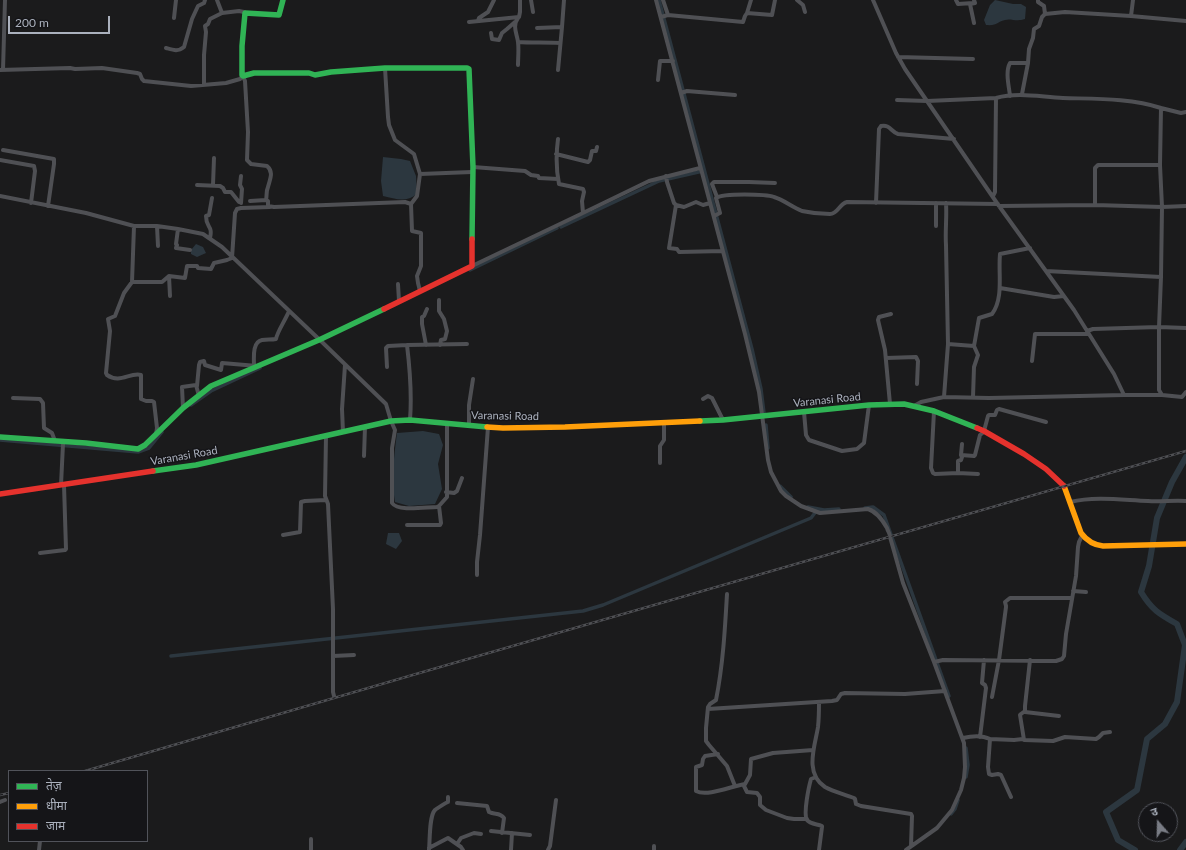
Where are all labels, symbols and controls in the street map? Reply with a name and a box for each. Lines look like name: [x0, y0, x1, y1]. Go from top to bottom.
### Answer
scale bar: [10, 8, 112, 34]
text: 200 m: [15, 15, 49, 30]
street label: Varanasi Road: [793, 390, 861, 410]
street label: Varanasi Road: [471, 409, 539, 423]
street label: Varanasi Road: [150, 444, 218, 468]
legend: [8, 770, 148, 842]
text: तेज़: [46, 778, 62, 793]
text: धीमा: [46, 798, 67, 813]
north arrow: [1138, 802, 1178, 842]
text: उ: [1149, 804, 1159, 818]
text: जाम: [46, 818, 65, 833]

